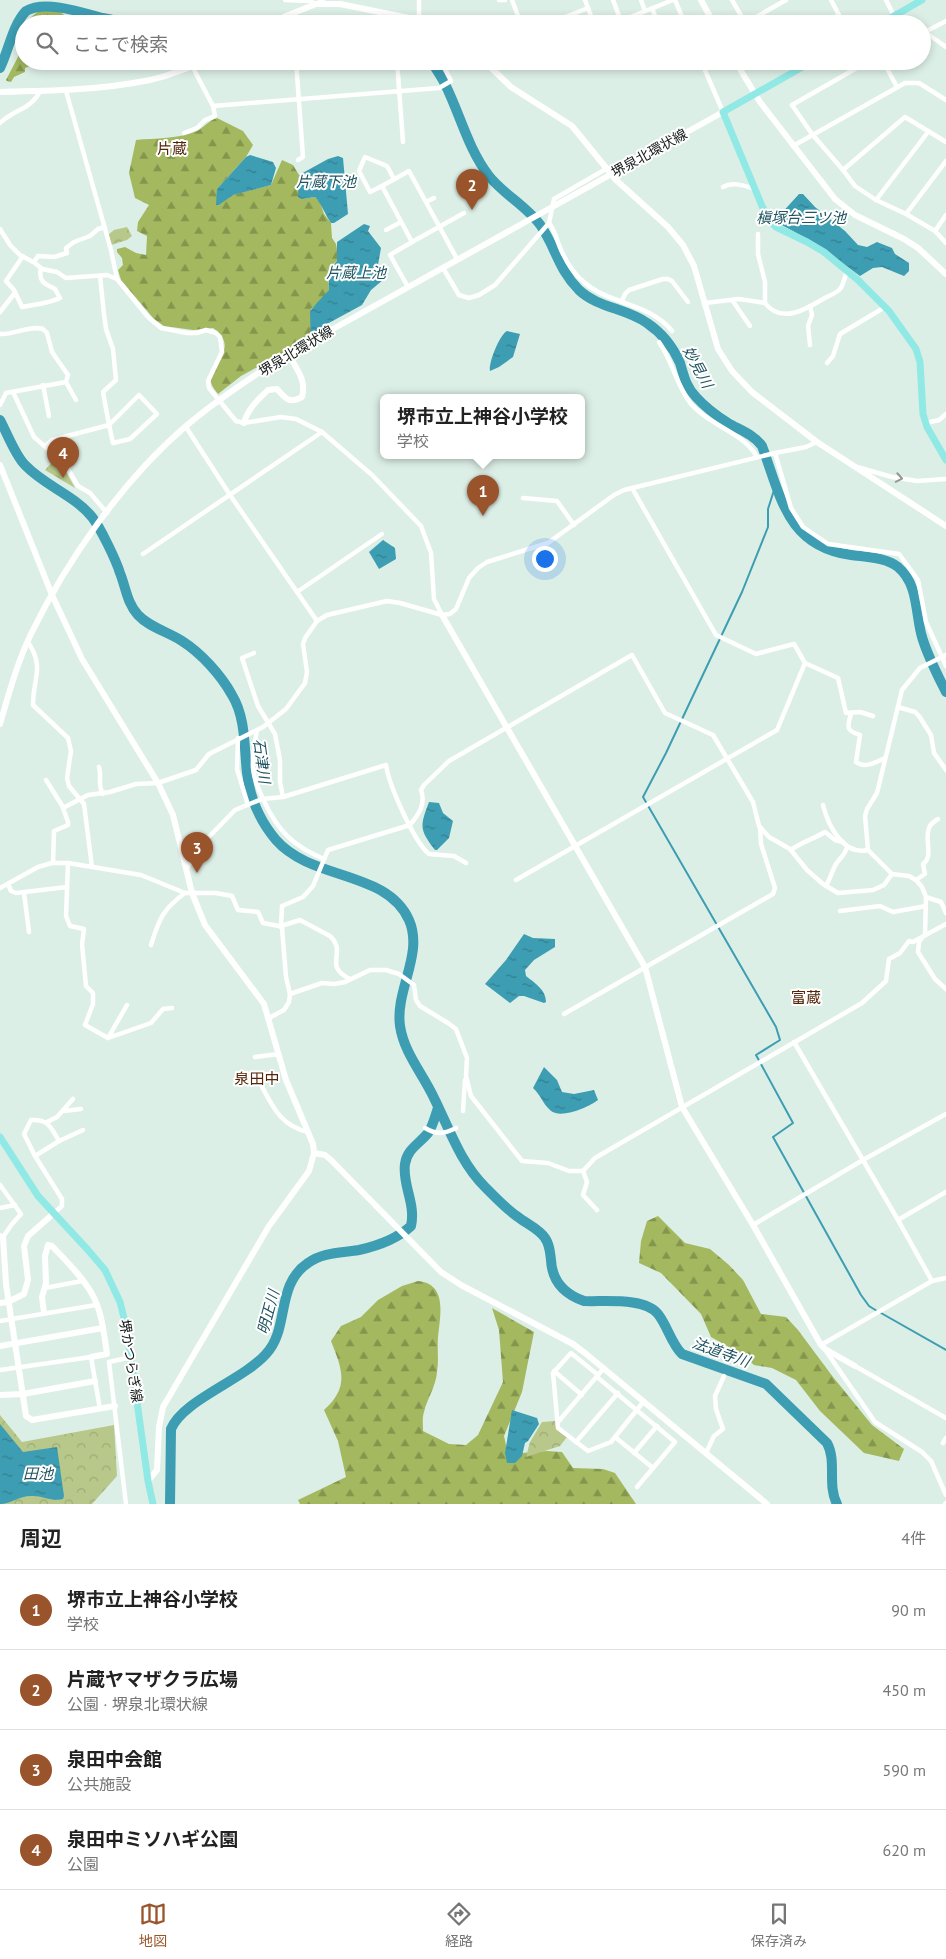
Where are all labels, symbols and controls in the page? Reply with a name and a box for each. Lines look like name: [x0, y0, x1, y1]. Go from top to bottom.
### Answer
search box: [15, 15, 931, 70]
icon: search: [33, 29, 61, 57]
text: ここで検索: [73, 32, 168, 56]
street label: 堺泉北環状線: [608, 125, 690, 181]
district label: 片蔵: [157, 139, 187, 158]
pin: 2: [456, 169, 488, 210]
water label: 片蔵下池: [296, 172, 358, 191]
water label: 槇塚台三ツ池: [756, 208, 848, 227]
water label: 片蔵上池: [326, 263, 388, 282]
street label: 堺泉北環状線: [255, 322, 337, 380]
water label: 妙見川: [679, 343, 718, 393]
popup: [380, 394, 585, 459]
text: 堺市立上神谷小学校: [397, 404, 568, 428]
text: 学校: [397, 431, 429, 451]
pin: 4: [47, 437, 79, 478]
one-way arrow: [894, 473, 903, 483]
pin: 1: [467, 475, 499, 516]
your location: [532, 546, 558, 572]
water label: 石津川: [249, 737, 275, 787]
pin: 3: [181, 832, 213, 873]
district label: 富蔵: [791, 988, 821, 1007]
district label: 泉田中: [234, 1069, 280, 1088]
water label: 明正川: [253, 1286, 284, 1336]
street label: 堺かつらぎ線: [116, 1318, 146, 1404]
water label: 法道寺川: [690, 1333, 754, 1372]
water label: 田池: [23, 1464, 55, 1483]
text: 周辺: [20, 1525, 62, 1552]
text: 4件: [901, 1528, 926, 1548]
text: 堺市立上神谷小学校: [67, 1587, 238, 1611]
text: 1: [31, 1600, 41, 1620]
text: 90 m: [891, 1600, 926, 1620]
text: 学校: [67, 1614, 99, 1634]
text: 片蔵ヤマザクラ広場: [67, 1667, 238, 1691]
text: 2: [31, 1680, 41, 1700]
text: 450 m: [883, 1680, 926, 1700]
text: 公園 · 堺泉北環状線: [67, 1694, 208, 1714]
text: 泉田中会館: [67, 1747, 162, 1771]
text: 3: [31, 1760, 41, 1780]
text: 590 m: [883, 1760, 926, 1780]
text: 公共施設: [67, 1774, 131, 1794]
text: 泉田中ミソハギ公園: [67, 1827, 238, 1851]
text: 4: [31, 1840, 41, 1860]
text: 620 m: [883, 1840, 926, 1860]
text: 公園: [67, 1854, 99, 1874]
tab: 地図: [139, 1900, 167, 1950]
tab: 経路: [445, 1900, 473, 1950]
tab: 保存済み: [751, 1900, 807, 1950]

